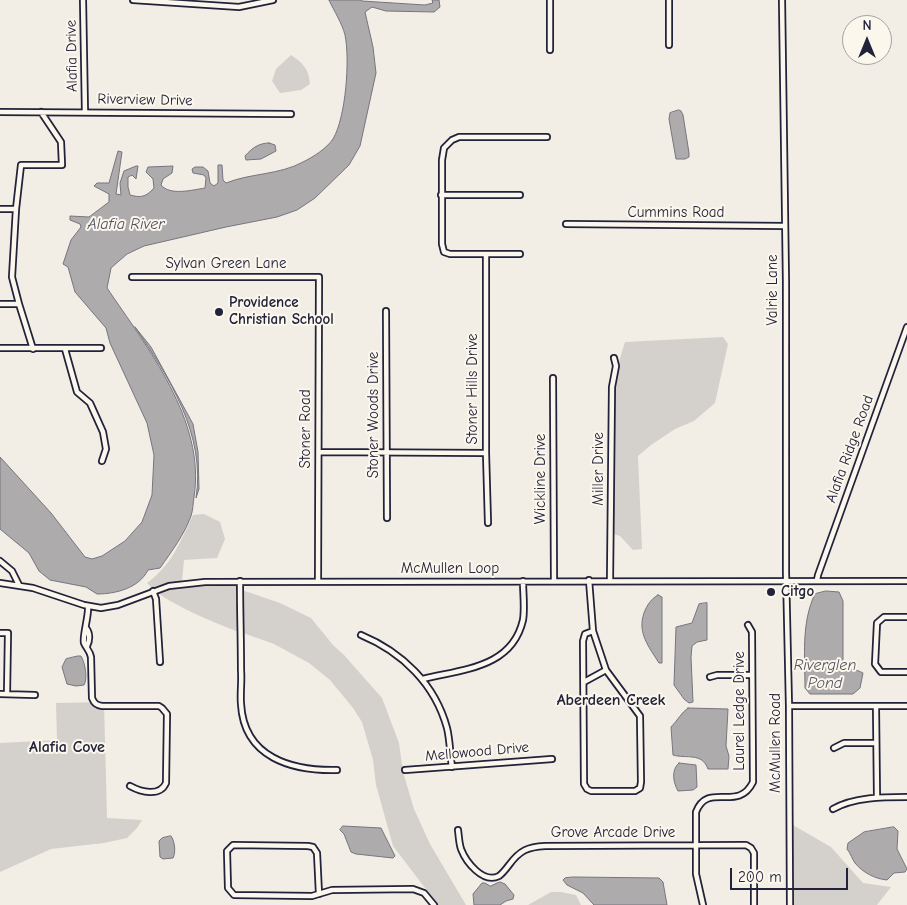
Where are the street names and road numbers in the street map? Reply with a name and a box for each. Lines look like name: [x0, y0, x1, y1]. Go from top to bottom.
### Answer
street label: Alafia Drive: [62, 20, 82, 92]
street label: Riverview Drive: [97, 90, 193, 110]
street label: Cummins Road: [627, 204, 725, 222]
street label: Sylvan Green Lane: [166, 255, 286, 273]
street label: Valrie Lane: [764, 255, 782, 325]
street label: Stoner Hills Drive: [464, 333, 482, 445]
street label: Stoner Woods Drive: [365, 352, 383, 478]
street label: Stoner Road: [297, 389, 315, 469]
street label: Alafia Ridge Road: [822, 393, 878, 505]
street label: Miller Drive: [590, 432, 608, 506]
street label: Wickline Drive: [532, 434, 550, 524]
street label: McMullen Loop: [401, 560, 499, 578]
street label: Laurel Ledge Drive: [731, 651, 749, 771]
street label: McMullen Road: [767, 693, 785, 793]
street label: Mellowood Drive: [424, 738, 530, 766]
street label: Grove Arcade Drive: [551, 824, 675, 842]

